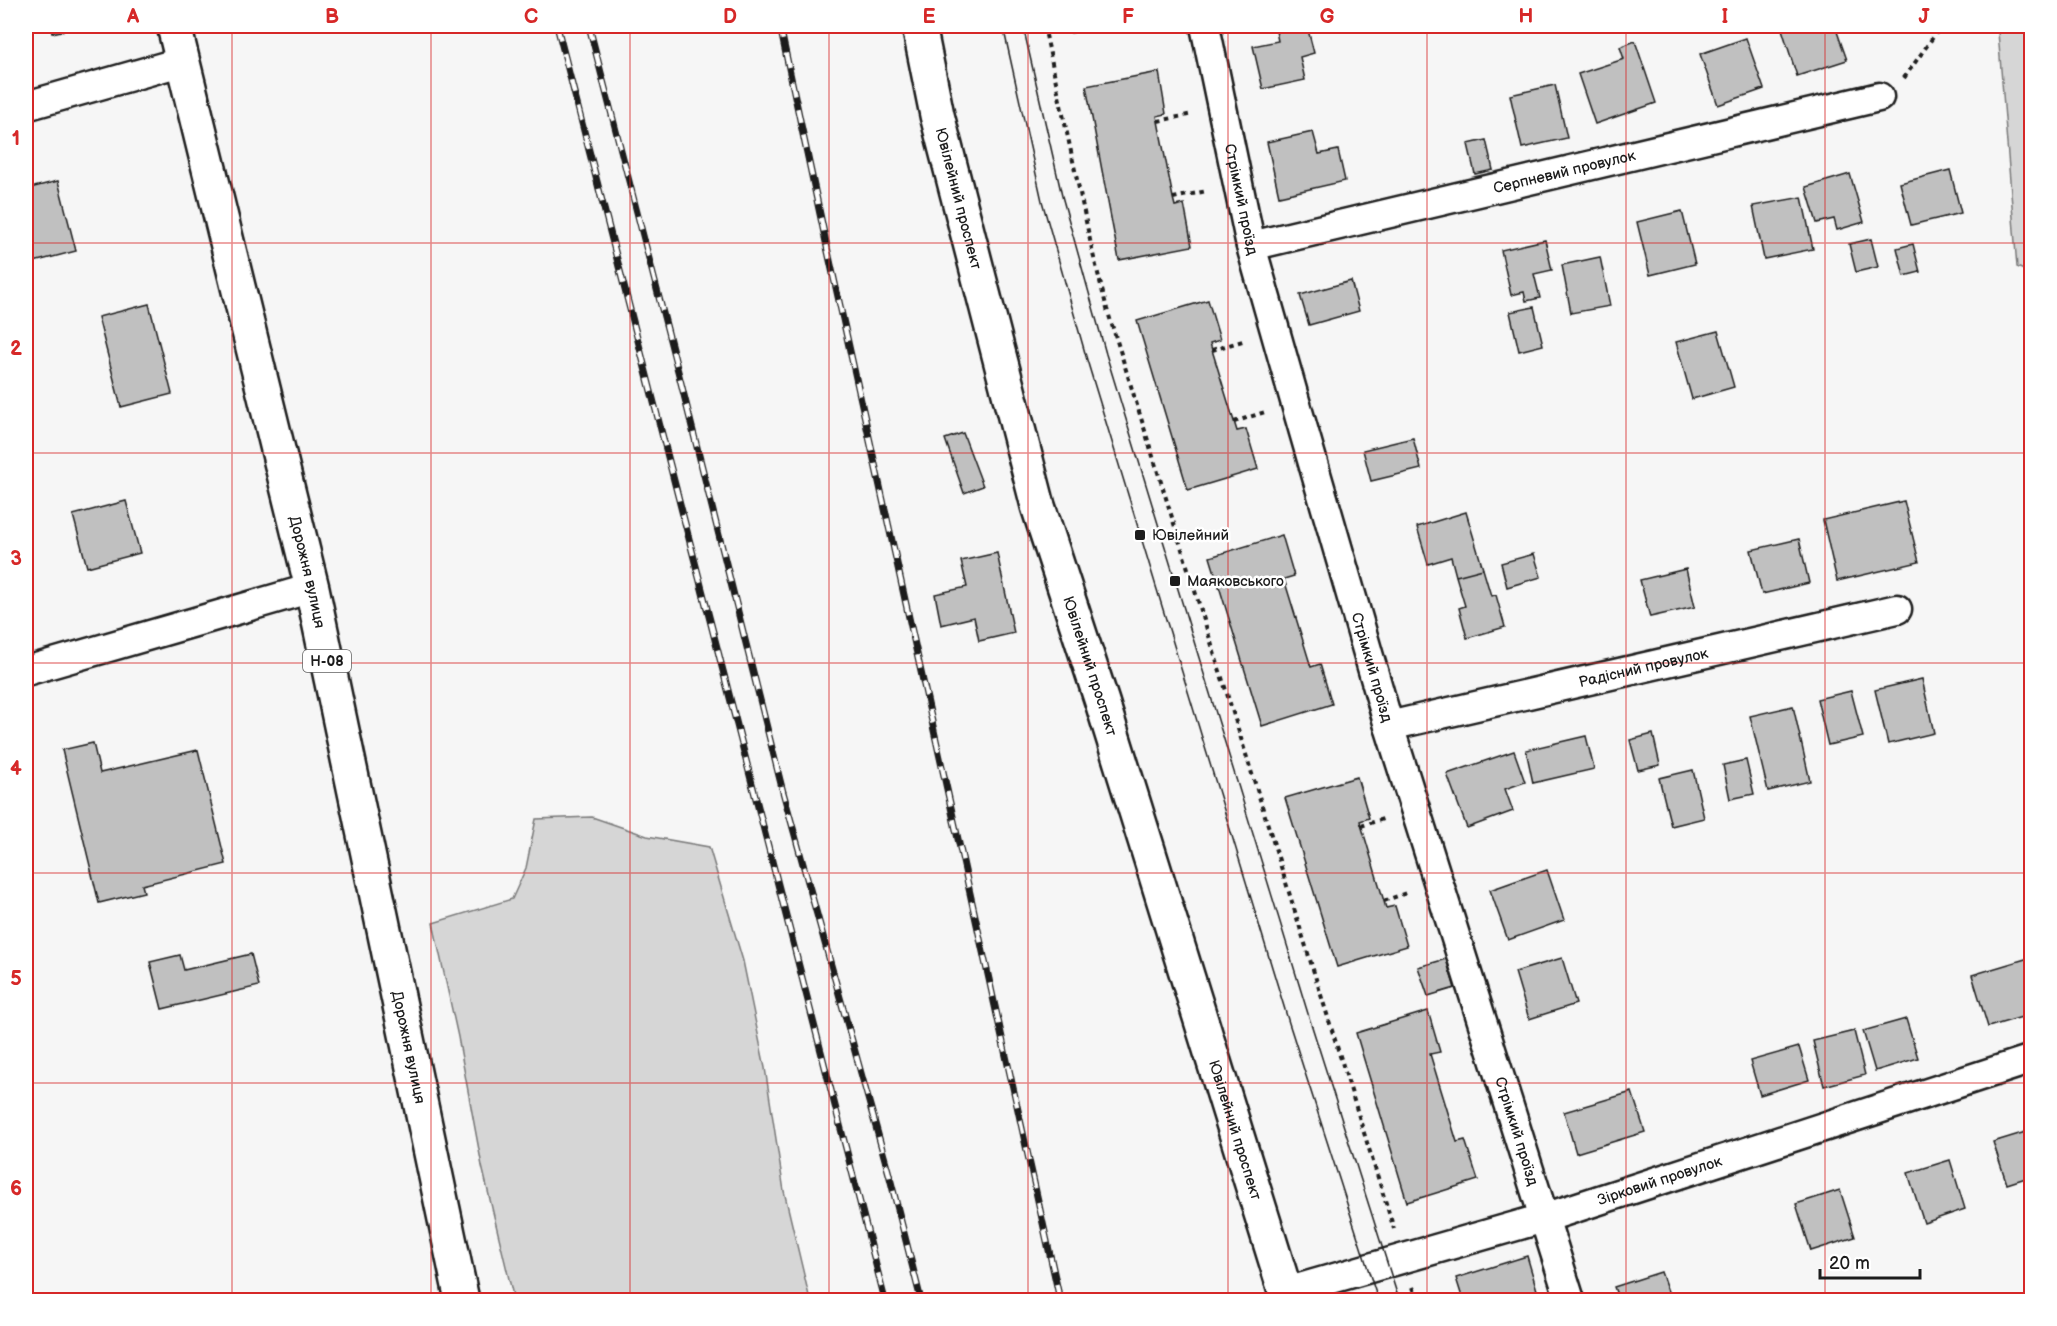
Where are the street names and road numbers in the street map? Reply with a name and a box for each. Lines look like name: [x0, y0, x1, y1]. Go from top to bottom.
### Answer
street label: Ювілейний проспект: [931, 126, 985, 271]
street label: Стрімкий проїзд: [1220, 142, 1262, 257]
street label: Серпневий провулок: [1491, 146, 1637, 198]
street label: Дорожня вулиця: [285, 514, 329, 630]
street label: Ювілейний проспект: [1058, 594, 1121, 738]
street label: Стрімкий проїзд: [1347, 610, 1396, 724]
street label: Радісний провулок: [1577, 644, 1710, 692]
road number: Н-08: [303, 650, 351, 672]
street label: Дорожня вулиця: [387, 989, 429, 1105]
street label: Ювілейний проспект: [1204, 1058, 1265, 1202]
street label: Стрімкий проїзд: [1490, 1074, 1542, 1188]
street label: Зірковий провулок: [1595, 1152, 1724, 1210]

